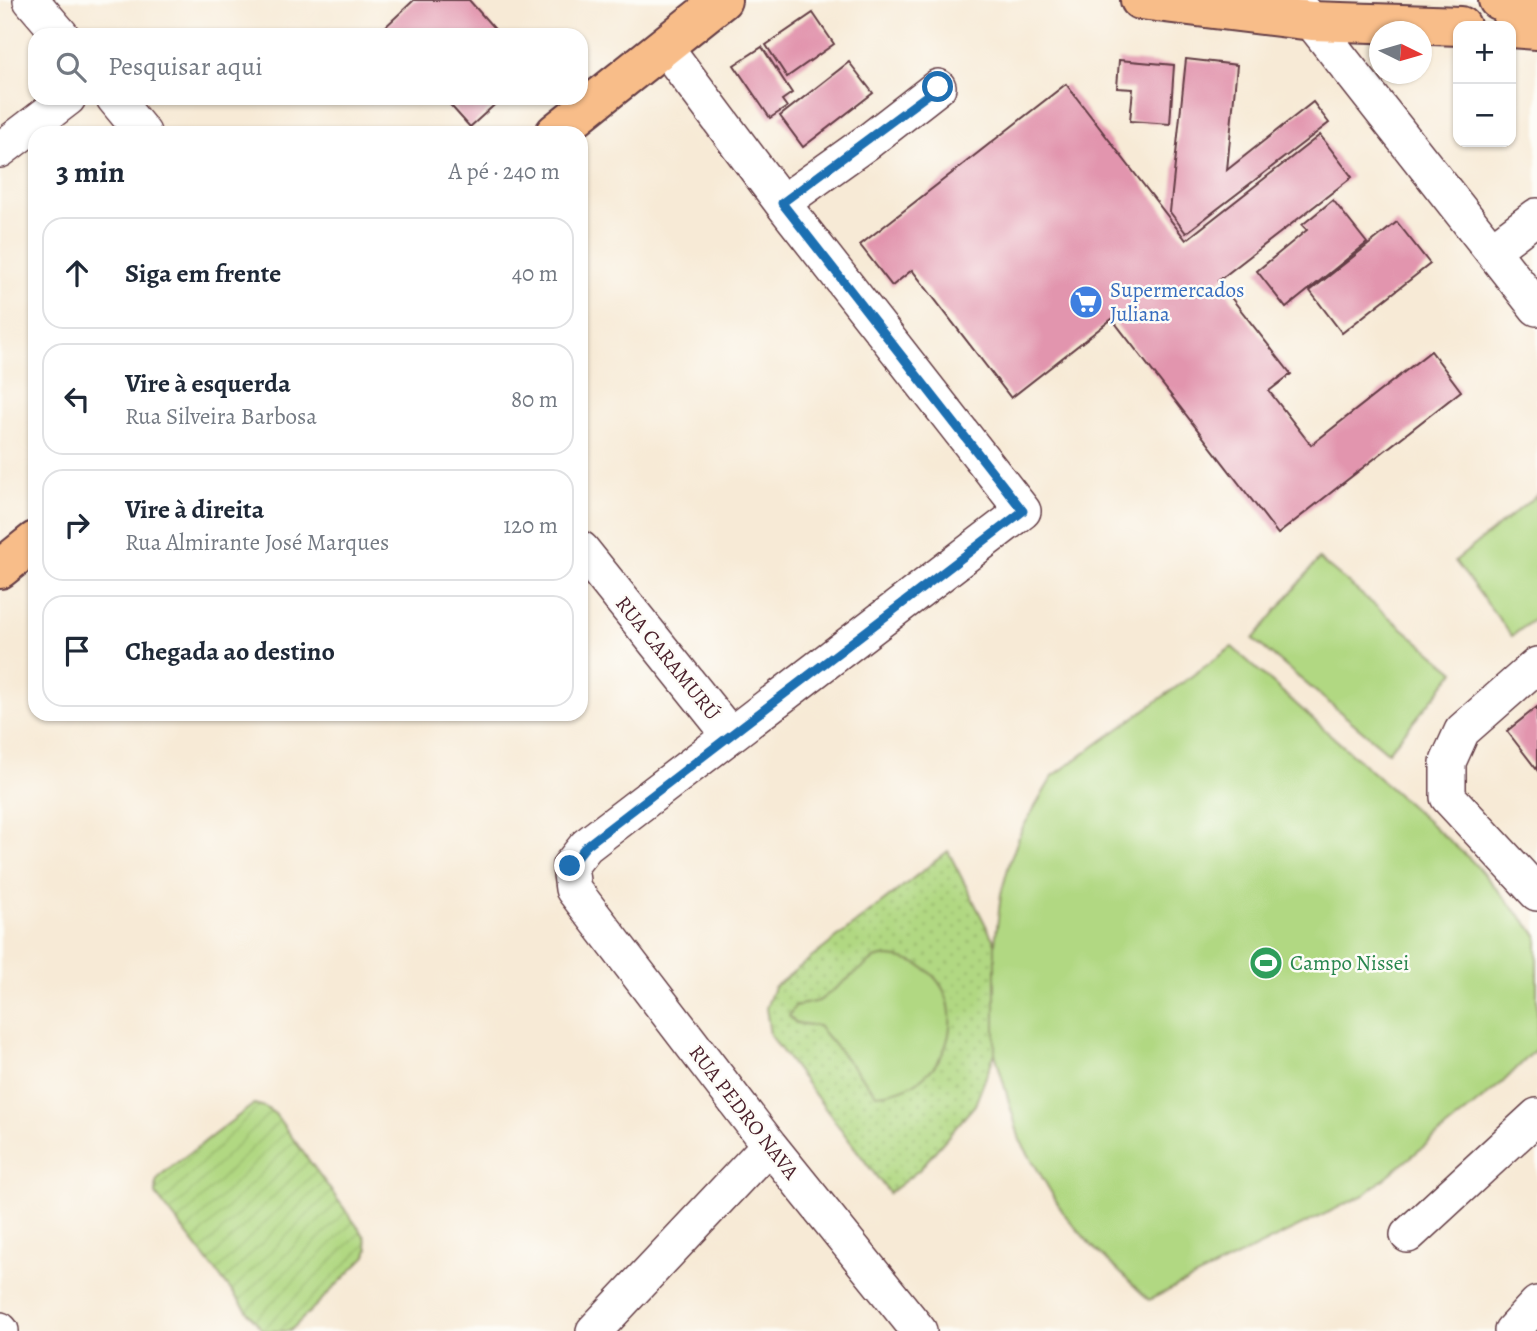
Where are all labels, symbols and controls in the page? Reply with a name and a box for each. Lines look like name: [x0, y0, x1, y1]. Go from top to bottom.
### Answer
north arrow: [1369, 21, 1432, 84]
map controls: [1453, 21, 1516, 147]
button: +: [1453, 21, 1516, 84]
search box: [28, 28, 588, 105]
icon: search: [52, 48, 90, 86]
text: Pesquisar aqui: [108, 49, 263, 84]
route start: [922, 71, 953, 102]
button: −: [1453, 84, 1516, 147]
text: 3 min: [56, 152, 125, 192]
text: A pé · 240 m: [449, 156, 560, 187]
icon: ahead: [58, 254, 96, 292]
text: Siga em frente: [125, 256, 281, 291]
text: 40 m: [512, 258, 558, 289]
place label: Supermercados Juliana: [1110, 276, 1244, 328]
supermarket icon: Supermercados Juliana: [1067, 283, 1105, 321]
text: Vire à esquerda: [125, 366, 291, 401]
icon: left: [58, 380, 96, 418]
text: 80 m: [511, 384, 558, 415]
text: Rua Silveira Barbosa: [125, 401, 317, 432]
text: Vire à direita: [125, 492, 264, 527]
icon: right: [58, 506, 96, 544]
text: 120 m: [503, 510, 558, 541]
text: Rua Almirante José Marques: [125, 527, 389, 558]
street label: RUA CARAMURÚ: [609, 590, 727, 726]
icon: arrive: [58, 632, 96, 670]
text: Chegada ao destino: [125, 634, 335, 669]
route end: [554, 850, 585, 881]
sports icon: Campo Nissei: [1247, 944, 1285, 982]
place label: Campo Nissei: [1290, 949, 1409, 977]
street label: RUA PEDRO NAVA: [683, 1039, 806, 1186]

